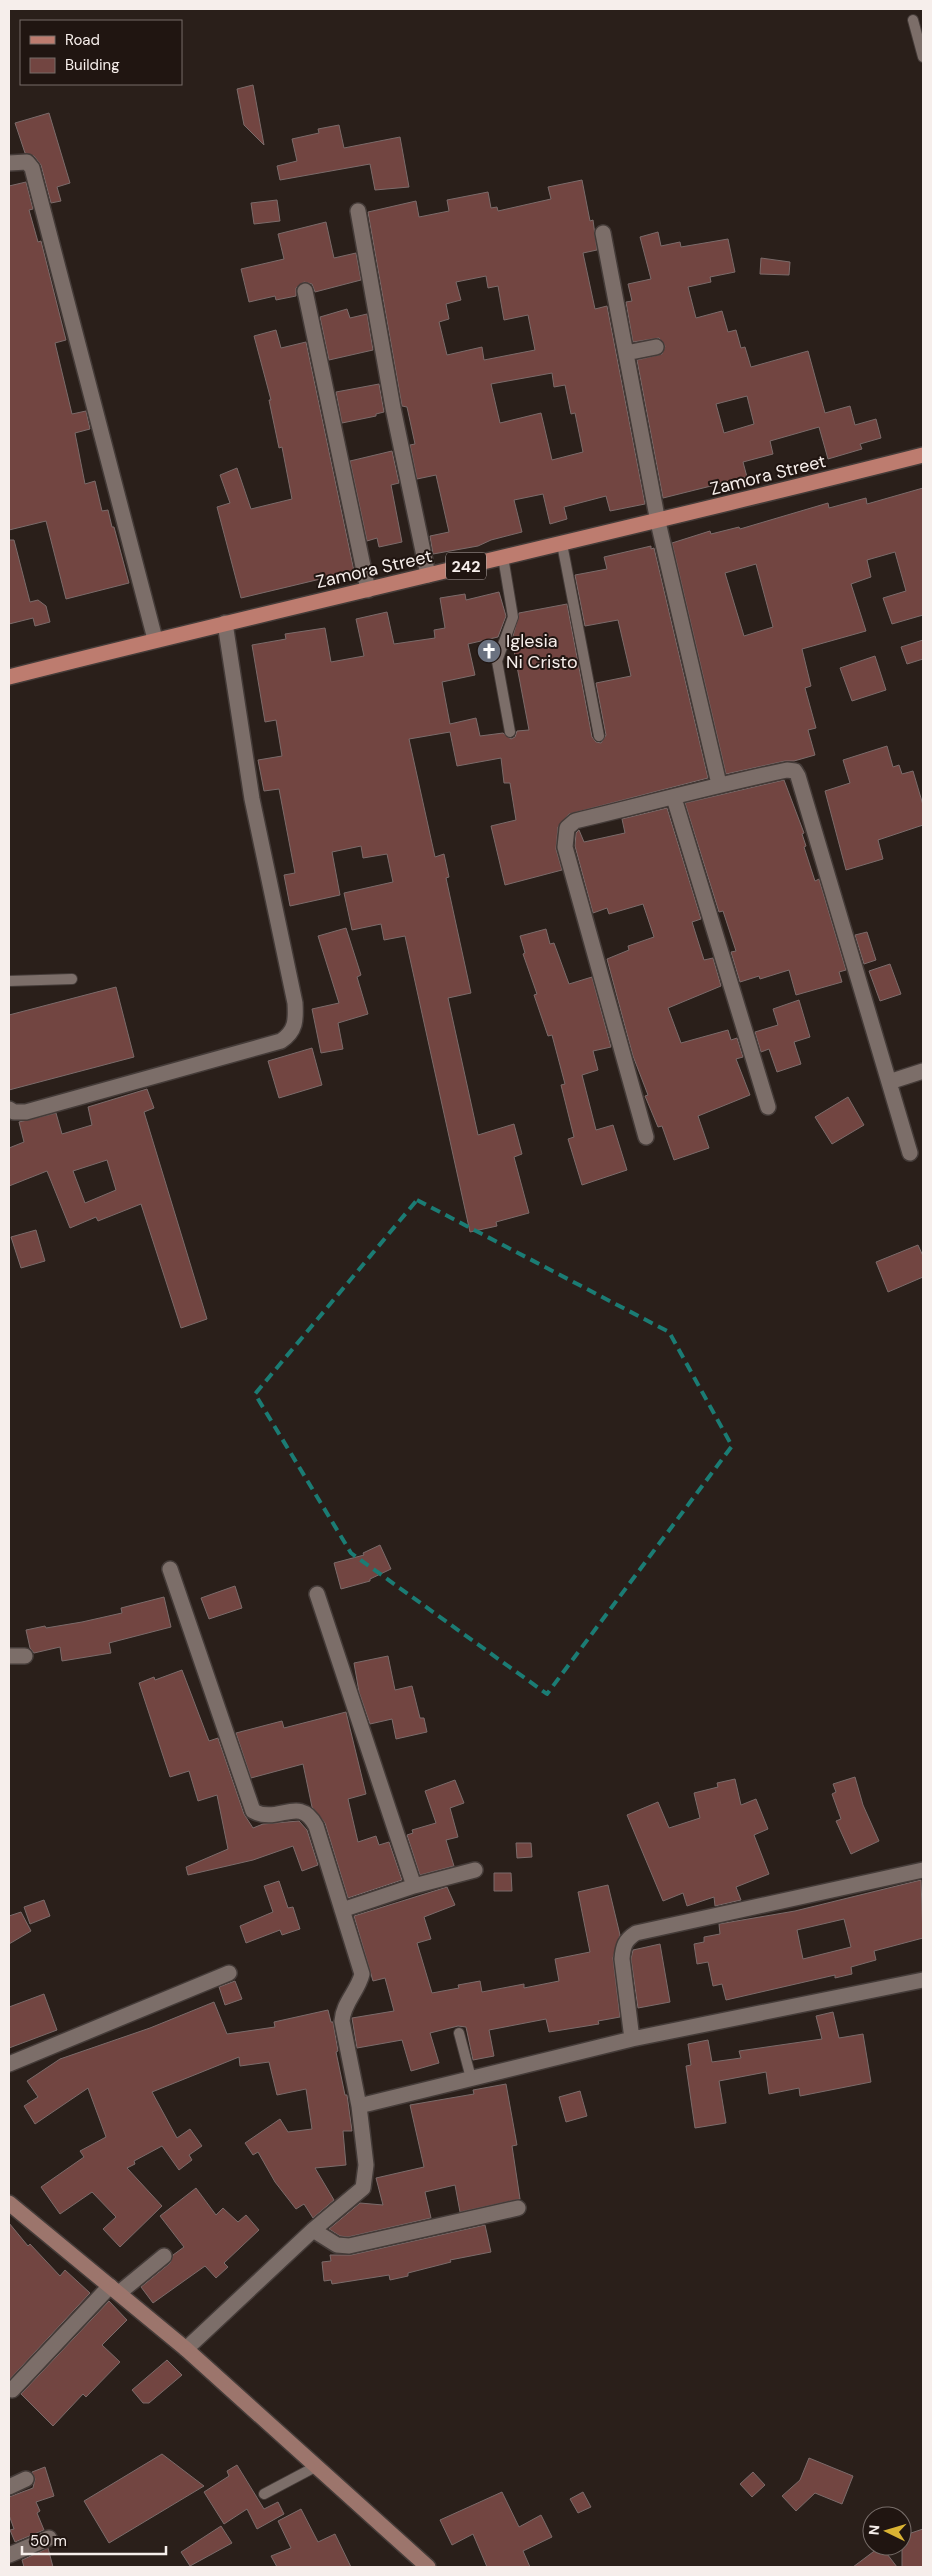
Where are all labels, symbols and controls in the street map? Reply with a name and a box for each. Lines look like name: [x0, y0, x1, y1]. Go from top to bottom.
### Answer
legend: [20, 20, 182, 85]
text: Road: [65, 30, 100, 50]
text: Building: [65, 55, 120, 75]
street label: Zamora Street: [708, 449, 828, 501]
street label: Zamora Street: [314, 544, 434, 594]
road number: 242: [446, 552, 486, 580]
place label: Iglesia Ni Cristo: [506, 629, 578, 674]
church icon: Iglesia Ni Cristo: [476, 638, 502, 664]
north arrow: [862, 2506, 912, 2556]
scale bar: [22, 2524, 166, 2556]
text: N: [865, 2524, 883, 2536]
text: 50 m: [30, 2531, 67, 2551]

